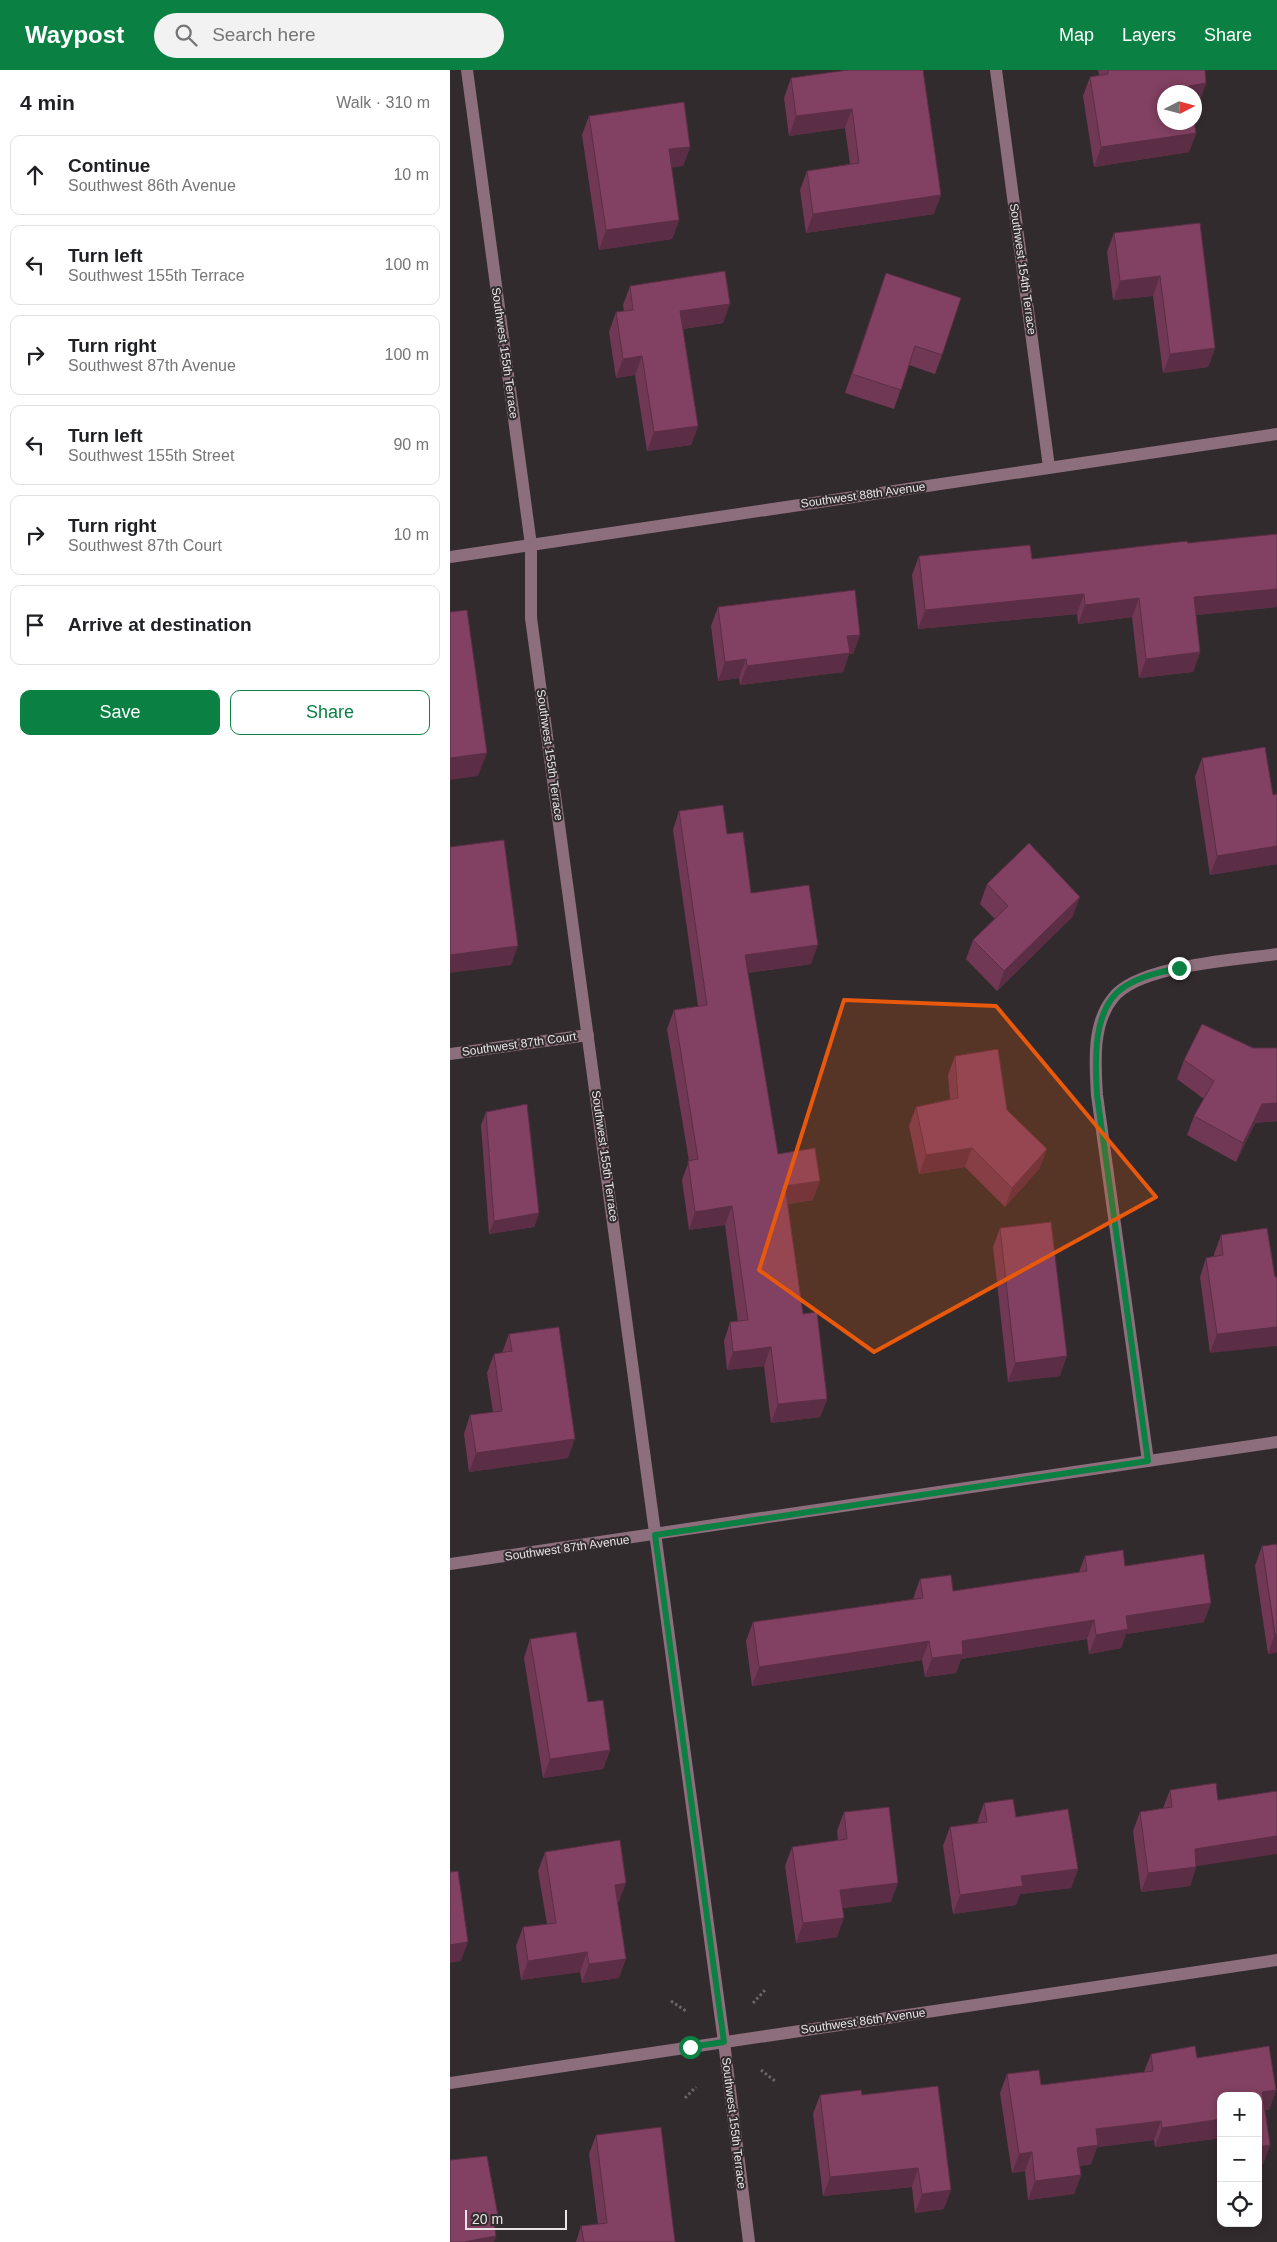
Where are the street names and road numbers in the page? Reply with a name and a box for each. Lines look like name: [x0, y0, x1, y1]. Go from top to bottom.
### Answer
street label: Southwest 154th Terrace: [1007, 202, 1039, 336]
street label: Southwest 155th Terrace: [489, 286, 521, 420]
street label: Southwest 88th Avenue: [800, 479, 927, 511]
street label: Southwest 155th Terrace: [534, 688, 566, 822]
street label: Southwest 87th Court: [461, 1029, 578, 1059]
street label: Southwest 155th Terrace: [589, 1089, 621, 1223]
street label: Southwest 87th Avenue: [504, 1532, 631, 1564]
street label: Southwest 86th Avenue: [800, 2005, 927, 2037]
street label: Southwest 155th Terrace: [719, 2056, 749, 2190]

